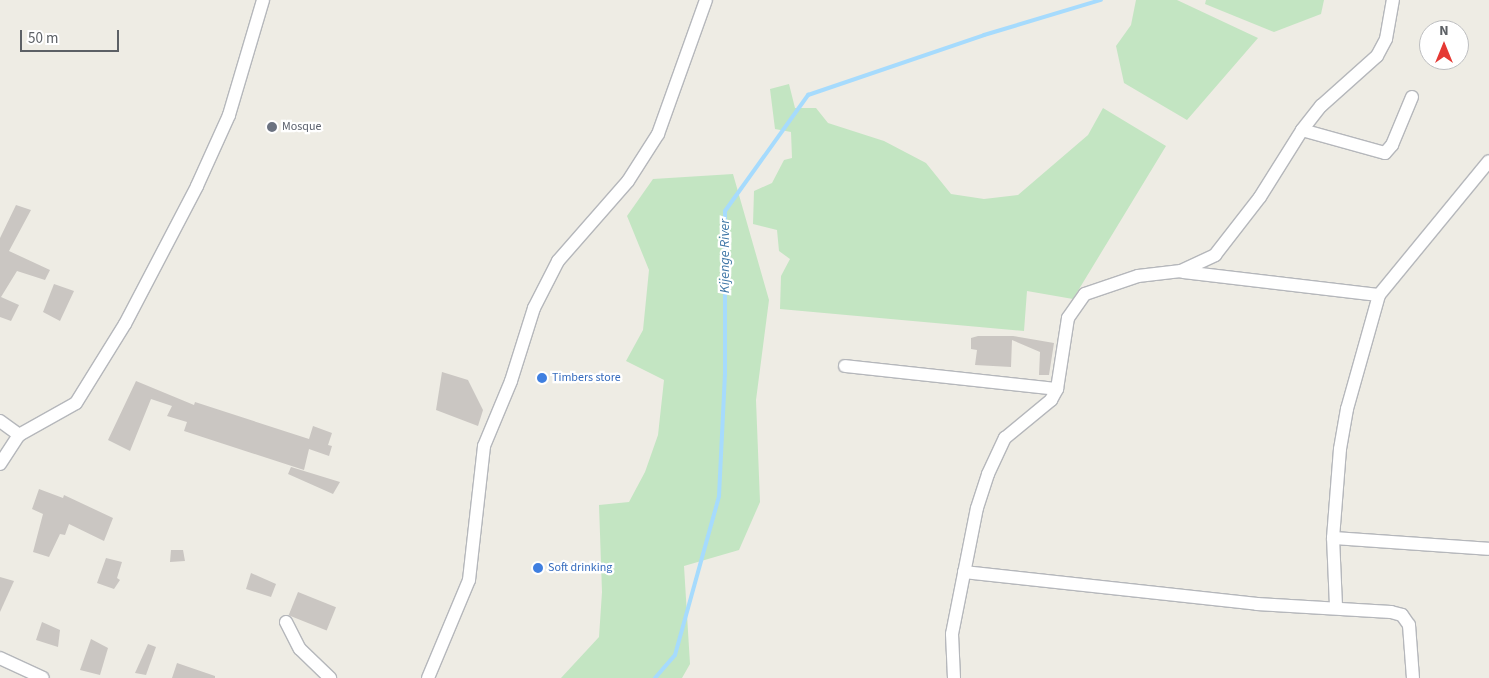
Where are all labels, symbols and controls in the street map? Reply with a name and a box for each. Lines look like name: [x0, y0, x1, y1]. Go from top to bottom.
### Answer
scale bar: [22, 20, 121, 52]
north arrow: [1419, 20, 1469, 70]
text: N: [1439, 21, 1449, 41]
text: 50 m: [28, 28, 58, 49]
place label: Mosque: [282, 120, 321, 134]
marker: Mosque: [266, 121, 278, 133]
water label: Kijenge River: [717, 219, 733, 293]
place label: Timbers store: [552, 371, 621, 385]
marker: Timbers store: [536, 372, 548, 384]
place label: Soft drinking: [548, 561, 612, 575]
marker: Soft drinking: [532, 562, 544, 574]

